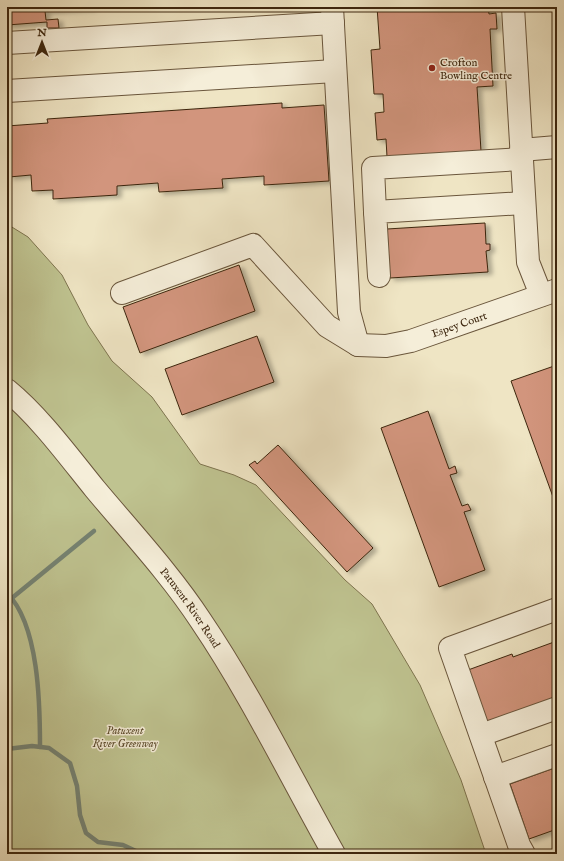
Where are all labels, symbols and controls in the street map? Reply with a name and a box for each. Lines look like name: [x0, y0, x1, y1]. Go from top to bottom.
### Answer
north arrow: [22, 22, 62, 62]
text: N: [36, 26, 47, 40]
place label: Crofton Bowling Centre: [440, 56, 512, 83]
marker: Crofton Bowling Centre: [427, 63, 437, 73]
street label: Espey Court: [430, 309, 489, 341]
street label: Patuxent River Road: [156, 565, 223, 651]
park label: Patuxent River Greenway: [92, 724, 158, 751]

